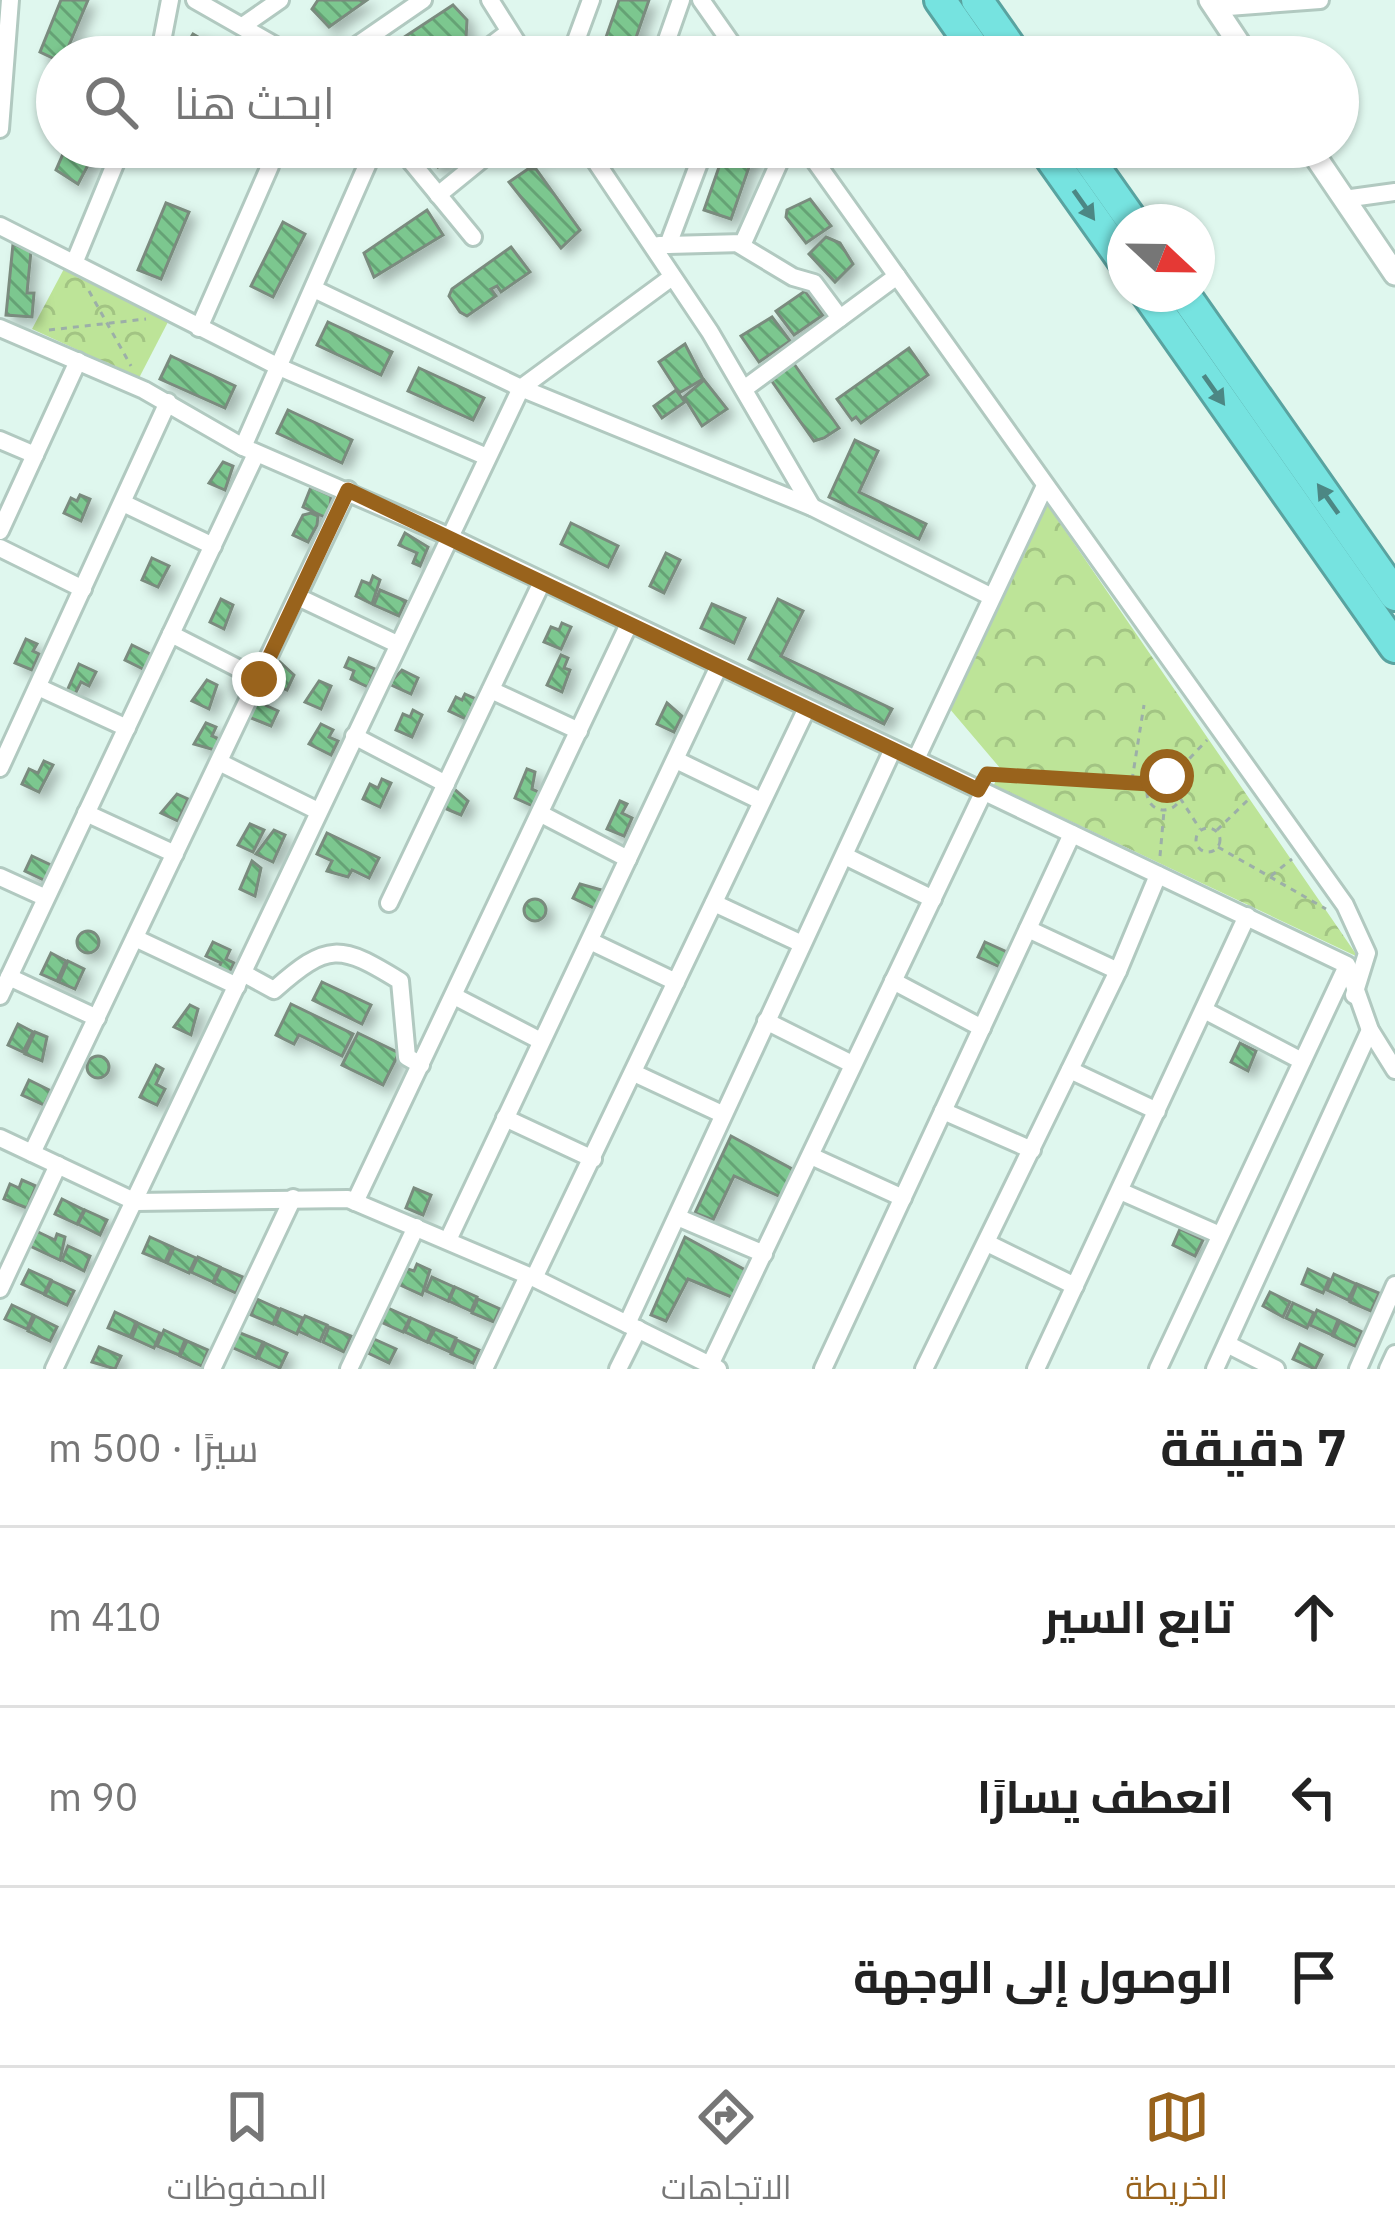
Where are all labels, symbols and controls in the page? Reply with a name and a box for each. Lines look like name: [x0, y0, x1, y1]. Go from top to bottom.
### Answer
search box: [36, 36, 1359, 168]
icon: search: [78, 69, 144, 135]
text: ابحث هنا: [174, 73, 335, 131]
one-way arrow: [1072, 189, 1095, 221]
north arrow: [1107, 204, 1215, 312]
one-way arrow: [1202, 373, 1225, 406]
one-way arrow: [1317, 483, 1340, 515]
route end: [232, 652, 286, 706]
route start: [1140, 749, 1194, 803]
text: 7 دقيقة: [1160, 1414, 1347, 1480]
text: سيرًا · 500 m: [48, 1422, 259, 1473]
icon: ahead: [1281, 1584, 1347, 1650]
text: تابع السير: [1043, 1587, 1233, 1645]
text: 410 m: [48, 1591, 161, 1642]
icon: left: [1281, 1764, 1347, 1830]
text: انعطف يسارًا: [977, 1767, 1233, 1825]
text: 90 m: [48, 1771, 138, 1822]
icon: arrive: [1281, 1944, 1347, 2010]
text: الوصول إلى الوجهة: [853, 1947, 1233, 2005]
tab: المحفوظات: [167, 2084, 327, 2218]
tab: الاتجاهات: [661, 2084, 792, 2218]
tab: الخريطة: [1125, 2084, 1228, 2218]

